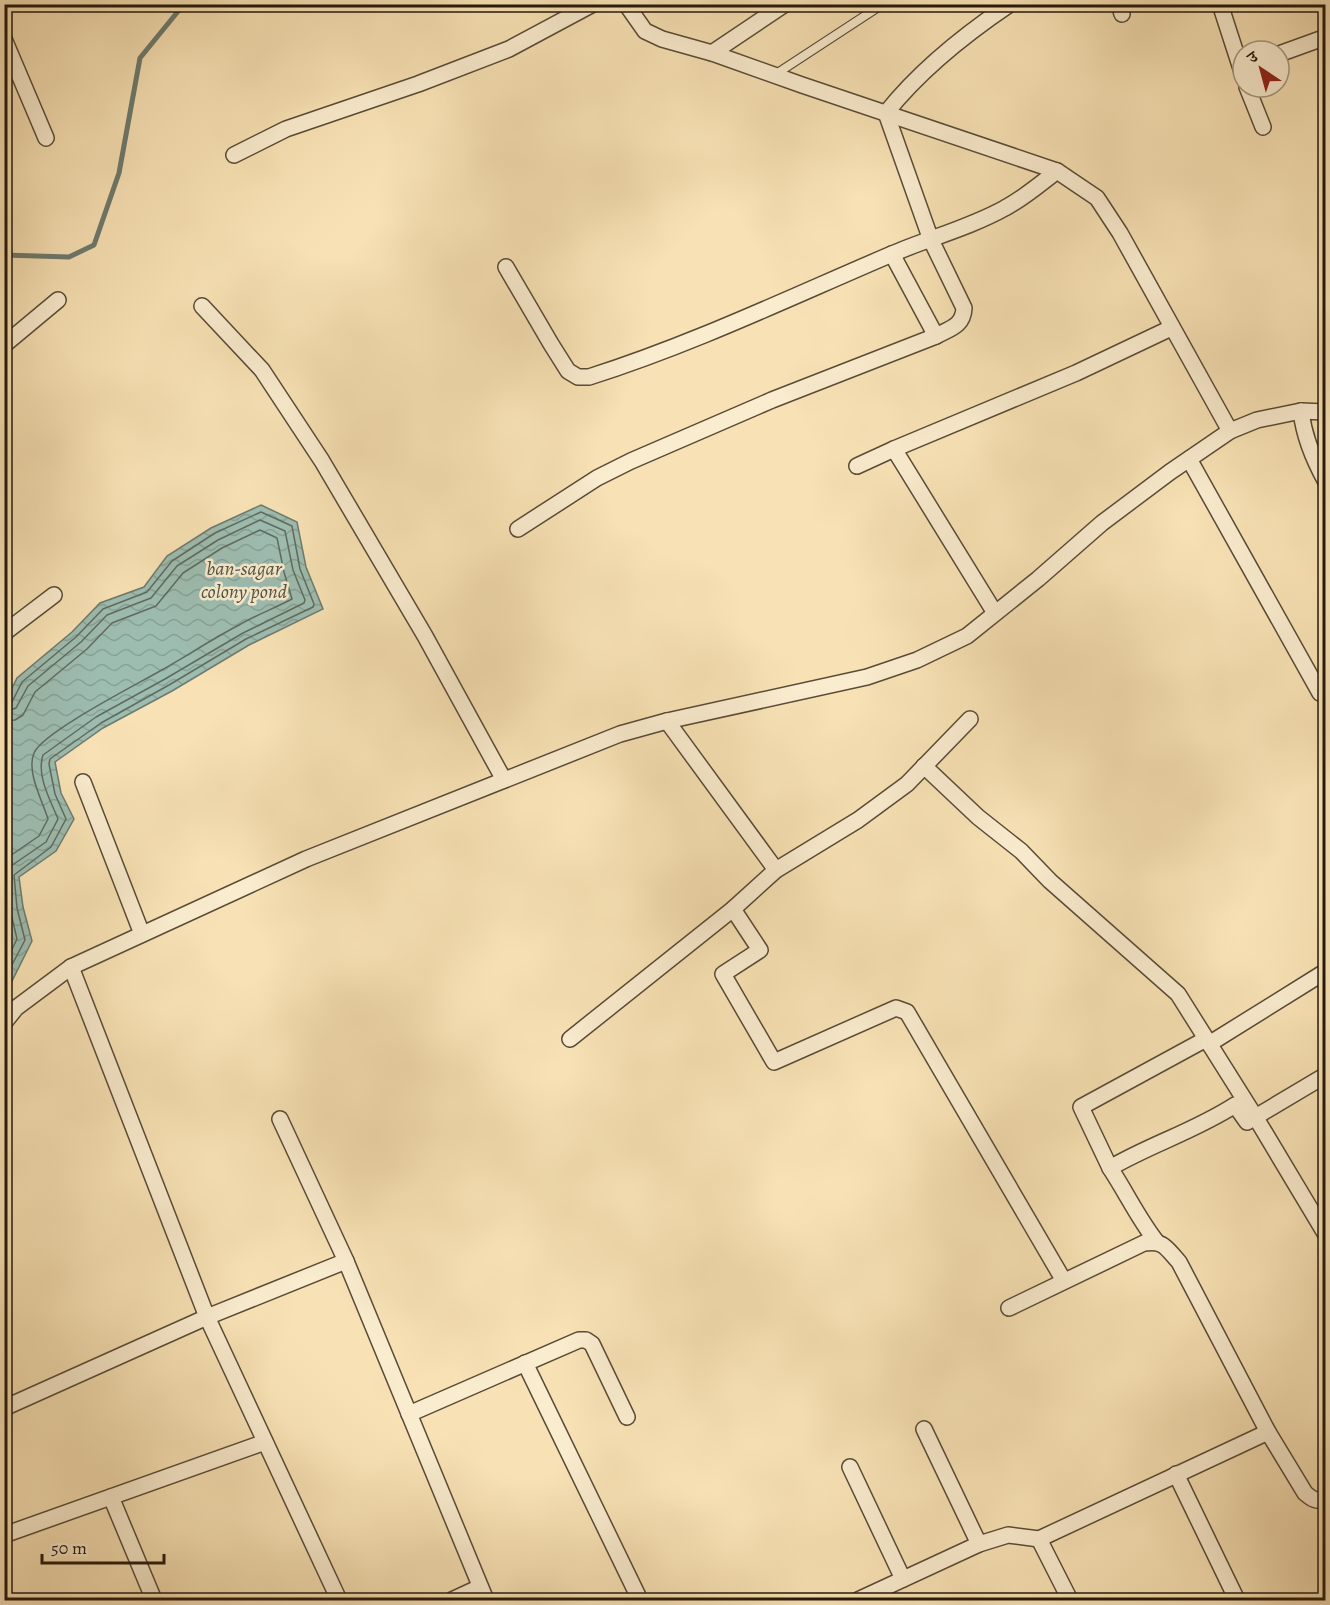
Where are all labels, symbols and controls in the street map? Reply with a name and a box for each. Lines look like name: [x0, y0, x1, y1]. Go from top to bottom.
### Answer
north arrow: [1231, 39, 1291, 99]
text: उ: [1242, 45, 1264, 70]
water label: ban-sagar colony pond: [201, 555, 288, 605]
scale bar: [42, 1527, 164, 1565]
text: 50 m: [51, 1536, 87, 1560]

